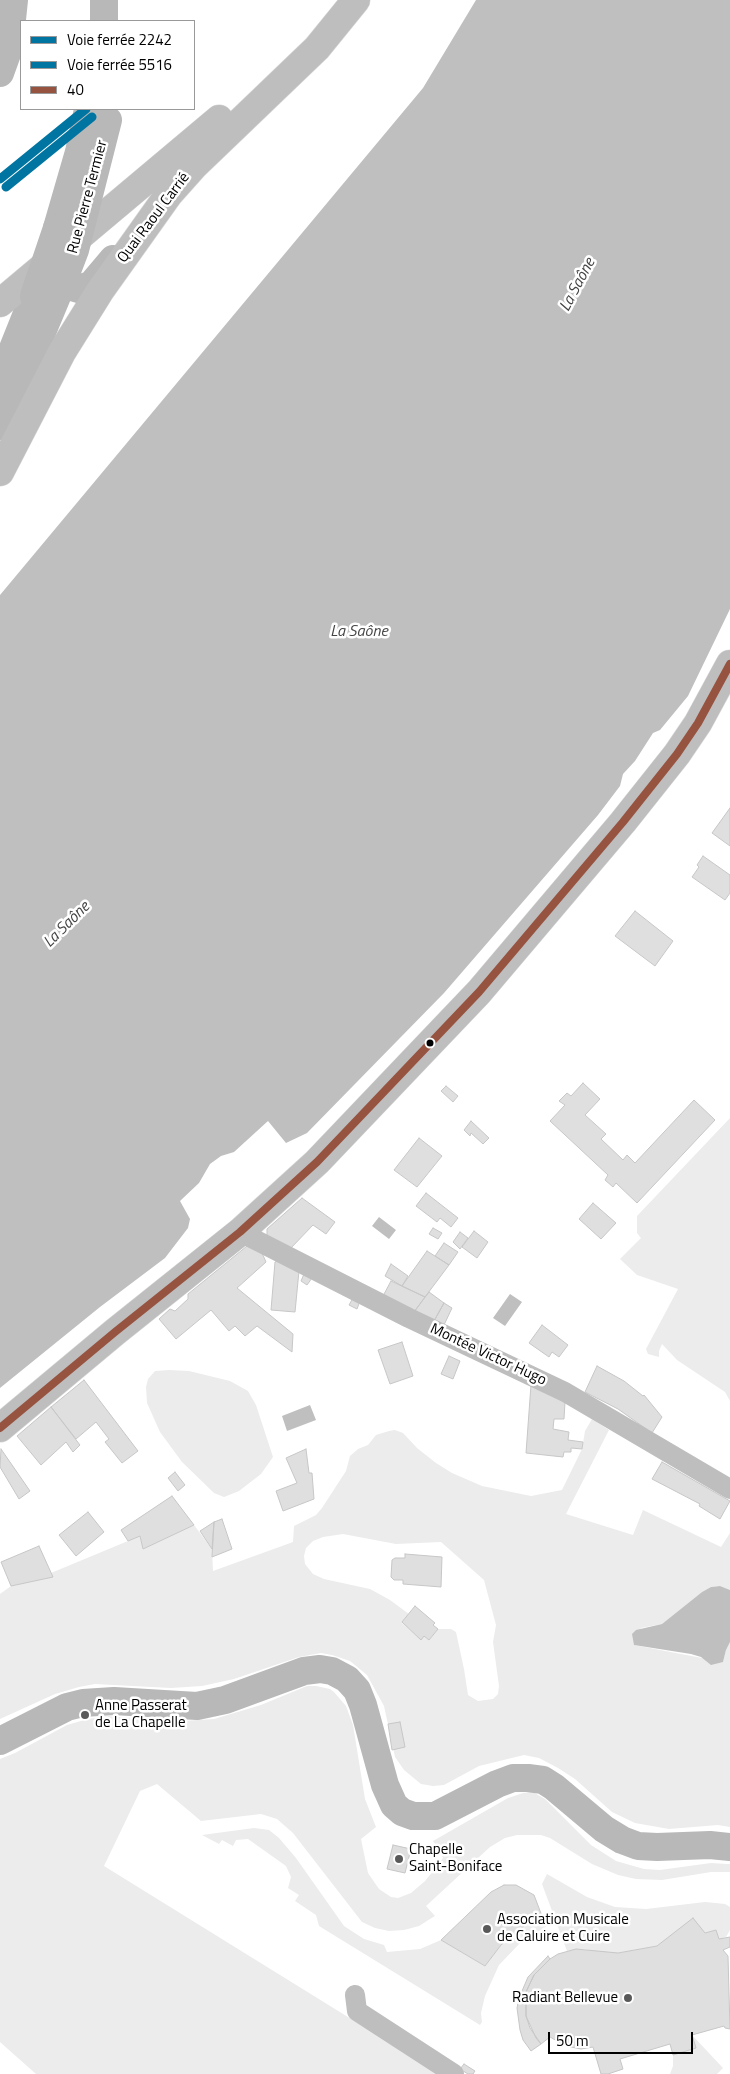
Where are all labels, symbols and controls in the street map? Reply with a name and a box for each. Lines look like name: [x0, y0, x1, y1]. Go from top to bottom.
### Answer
legend: [20, 20, 195, 110]
text: Voie ferrée 2242: [67, 28, 172, 51]
text: Voie ferrée 5516: [67, 53, 172, 76]
text: 40: [67, 78, 84, 101]
street label: Rue Pierre Termier: [64, 138, 112, 256]
street label: Quai Raoul Carrié: [114, 169, 194, 267]
water label: La Saône: [556, 255, 600, 315]
water label: La Saône: [330, 622, 388, 642]
water label: La Saône: [40, 898, 94, 952]
unlabelled marker: [425, 1038, 435, 1048]
street label: Montée Victor Hugo: [427, 1320, 549, 1390]
place label: Anne Passerat de La Chapelle: [95, 1697, 187, 1732]
marker: Anne Passerat de La Chapelle: [79, 1709, 91, 1721]
place label: Chapelle Saint-Boniface: [409, 1841, 502, 1876]
marker: Chapelle Saint-Boniface: [393, 1853, 405, 1865]
place label: Association Musicale de Caluire et Cuire: [497, 1911, 629, 1946]
marker: Association Musicale de Caluire et Cuire: [481, 1923, 493, 1935]
place label: Radiant Bellevue: [512, 1989, 618, 2007]
marker: Radiant Bellevue: [622, 1992, 634, 2004]
scale bar: [550, 2022, 695, 2054]
text: 50 m: [556, 2029, 589, 2052]

